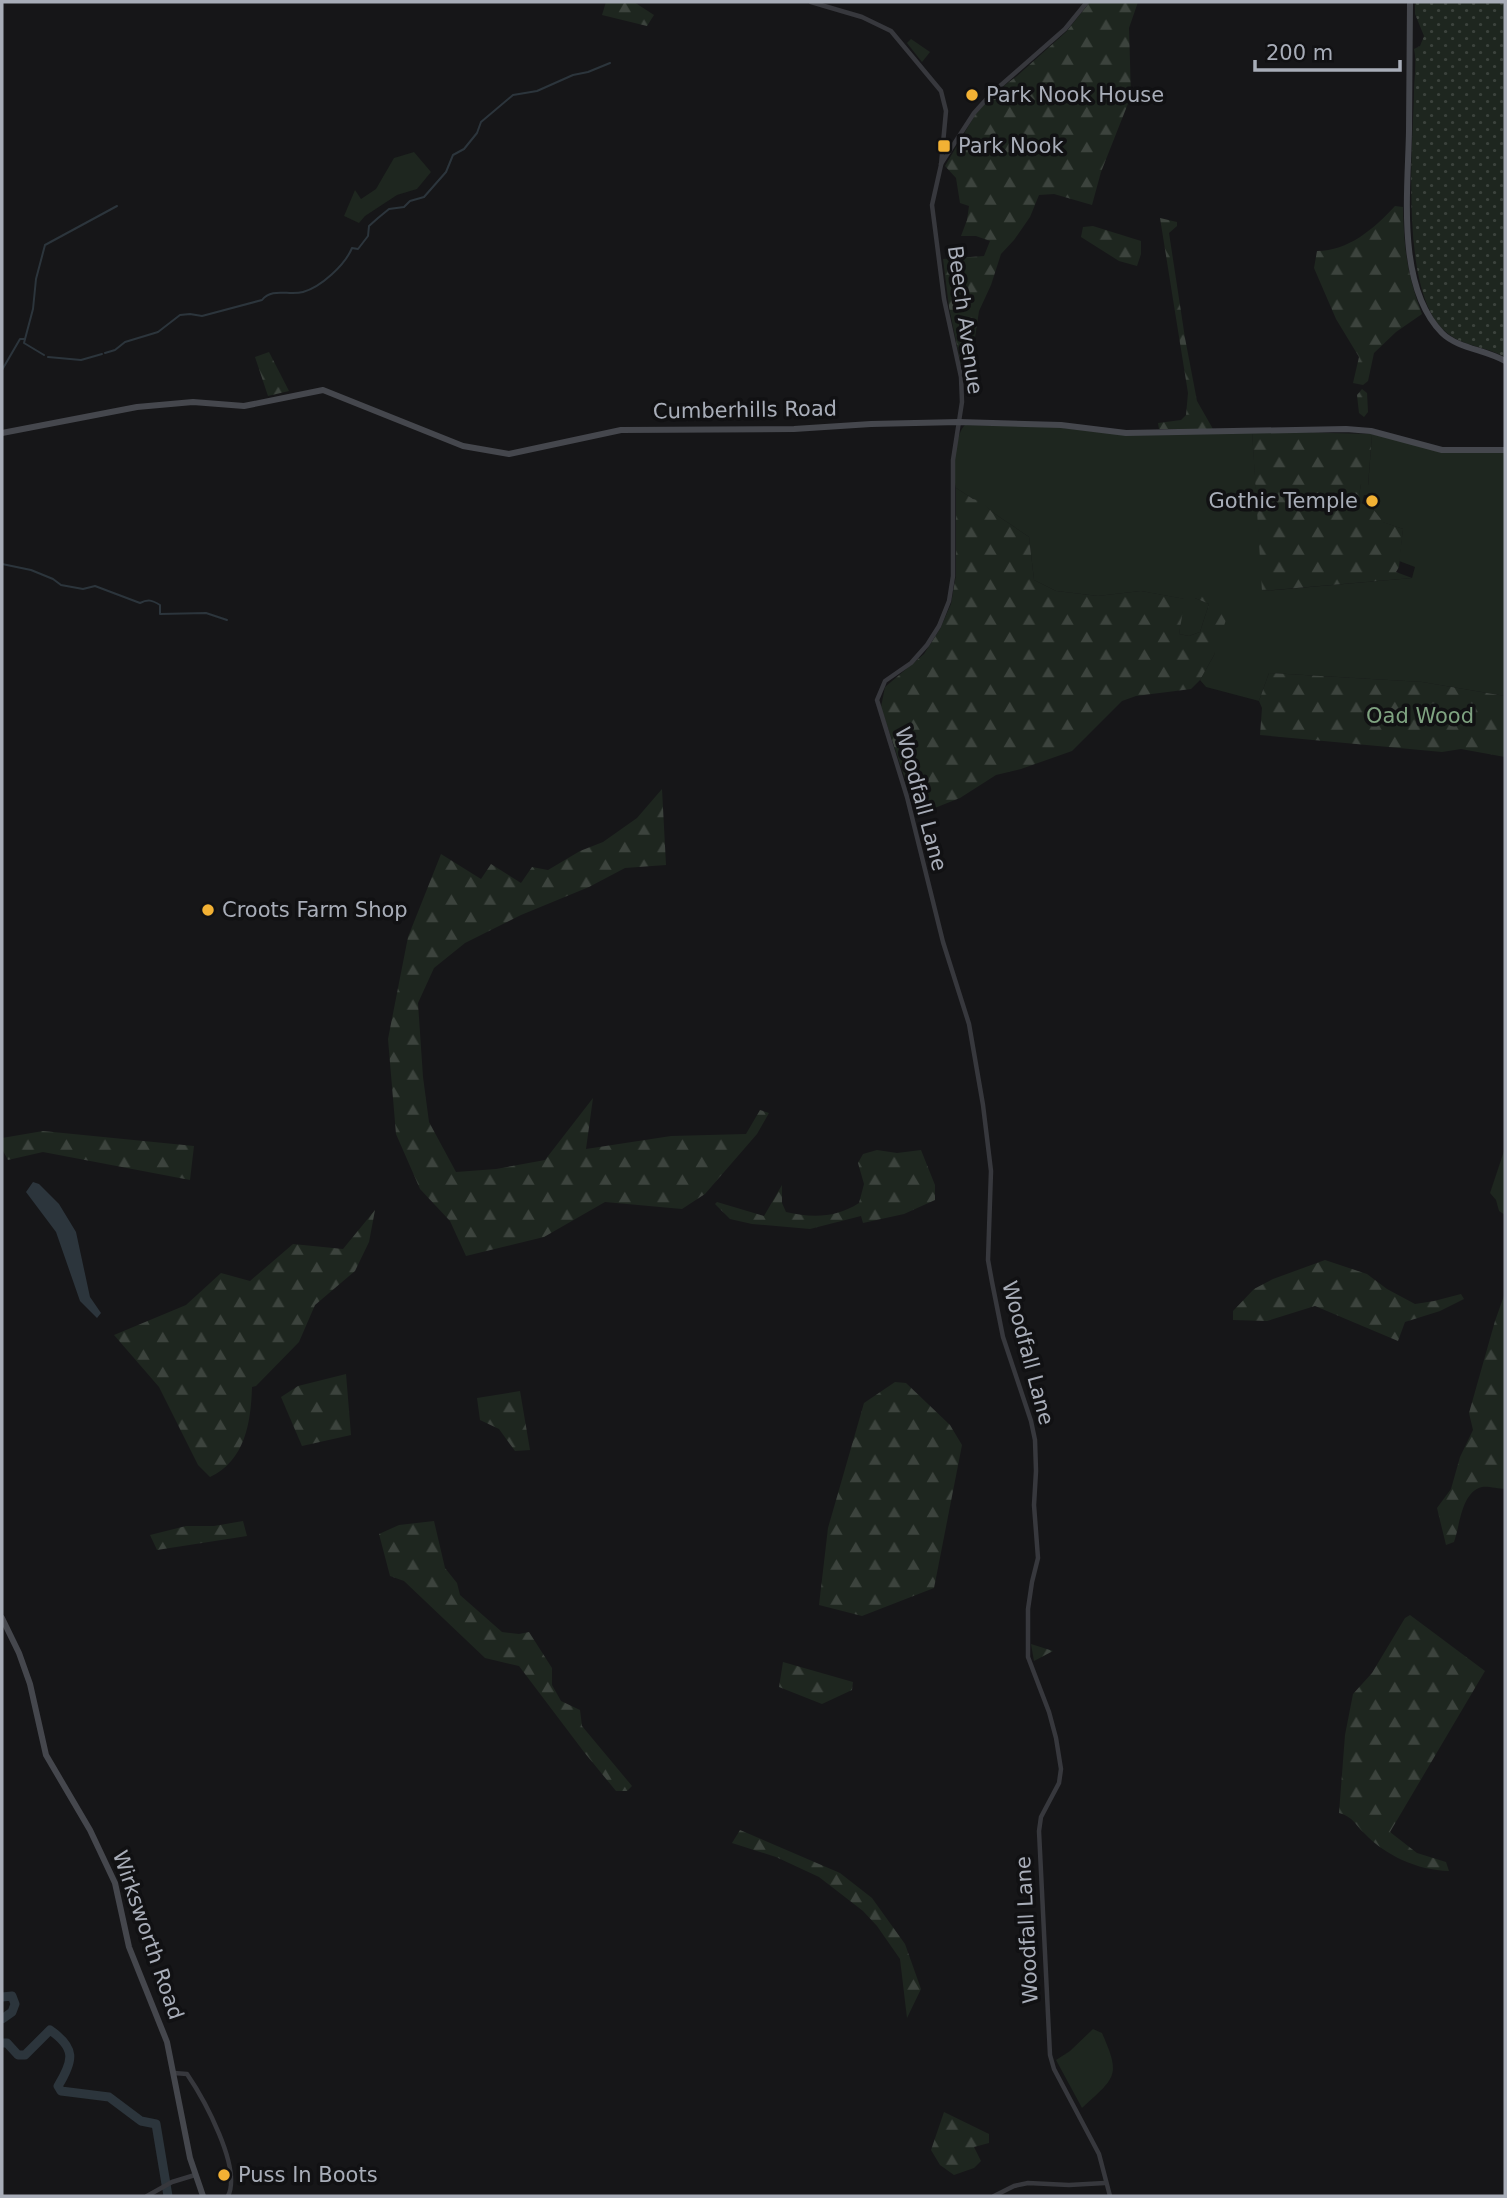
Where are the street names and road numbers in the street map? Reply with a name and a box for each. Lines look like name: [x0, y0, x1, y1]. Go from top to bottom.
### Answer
street label: Beech Avenue: [943, 244, 987, 396]
street label: Cumberhills Road: [653, 396, 837, 424]
street label: Woodfall Lane: [890, 724, 952, 874]
street label: Woodfall Lane: [997, 1278, 1059, 1428]
street label: Wirksworth Road: [108, 1847, 188, 2023]
street label: Woodfall Lane: [1011, 1855, 1043, 2005]

